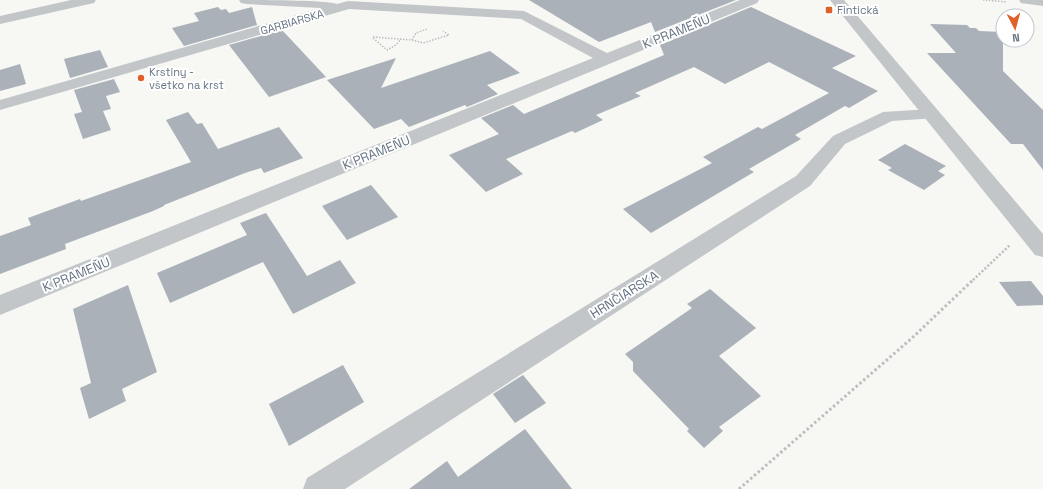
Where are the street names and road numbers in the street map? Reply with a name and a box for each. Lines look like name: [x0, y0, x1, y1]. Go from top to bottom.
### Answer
street label: GARBIARSKA: [259, 6, 325, 38]
street label: K PRAMEŇU: [640, 10, 712, 53]
street label: K PRAMEŇU: [340, 131, 412, 174]
street label: K PRAMEŇU: [40, 253, 112, 296]
street label: HRNČIARSKA: [587, 267, 662, 322]

